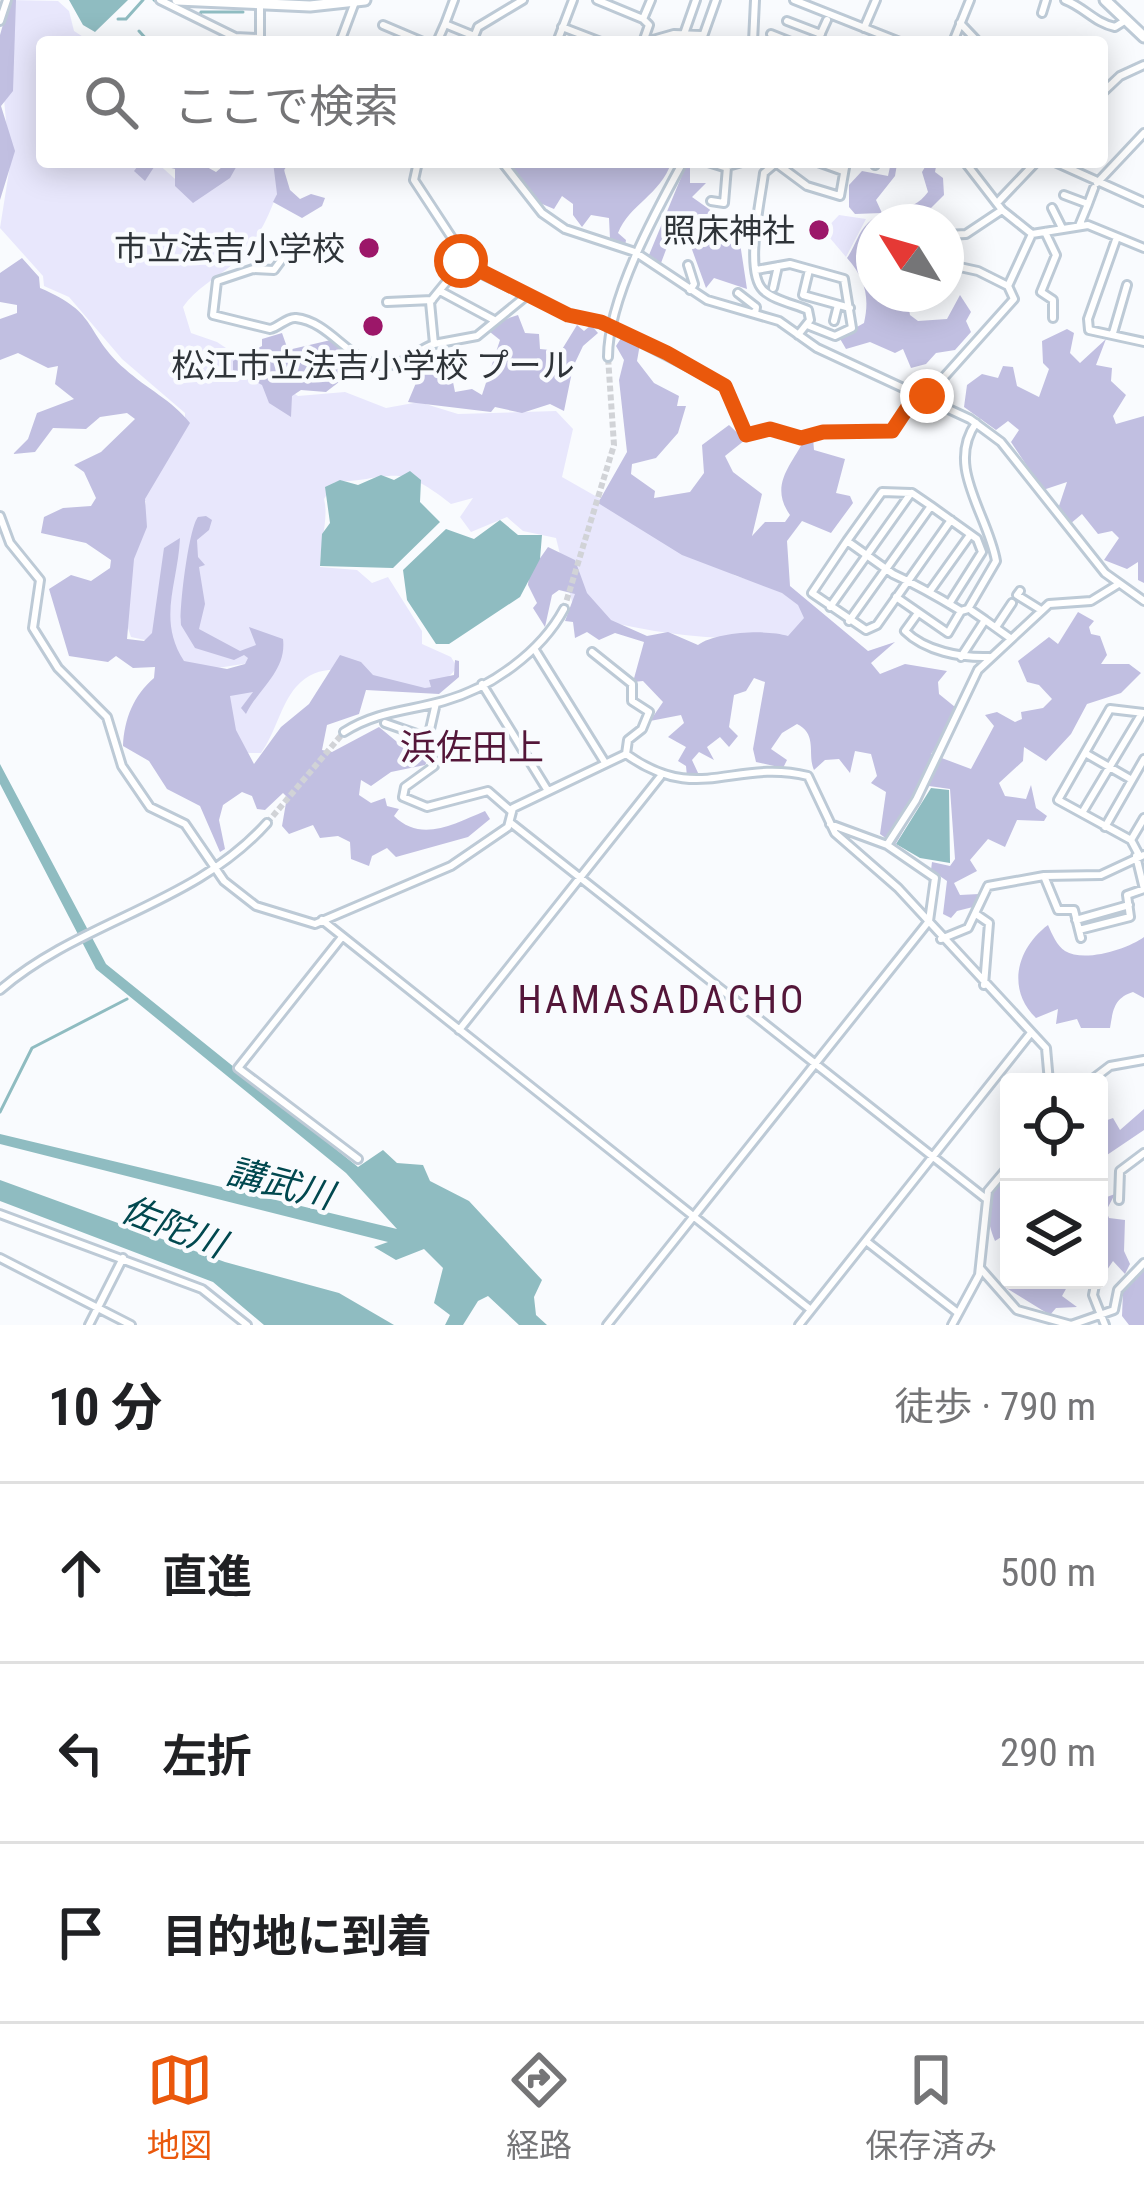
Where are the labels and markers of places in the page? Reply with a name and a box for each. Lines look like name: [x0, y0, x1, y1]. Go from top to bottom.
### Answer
place label: 照床神社: [663, 211, 795, 250]
marker: 照床神社: [806, 217, 832, 243]
place label: 市立法吉小学校: [114, 229, 345, 268]
marker: 市立法吉小学校: [356, 235, 382, 261]
marker: 松江市立法吉小学校 プール: [360, 313, 386, 339]
place label: 松江市立法吉小学校 プール: [171, 346, 575, 385]

